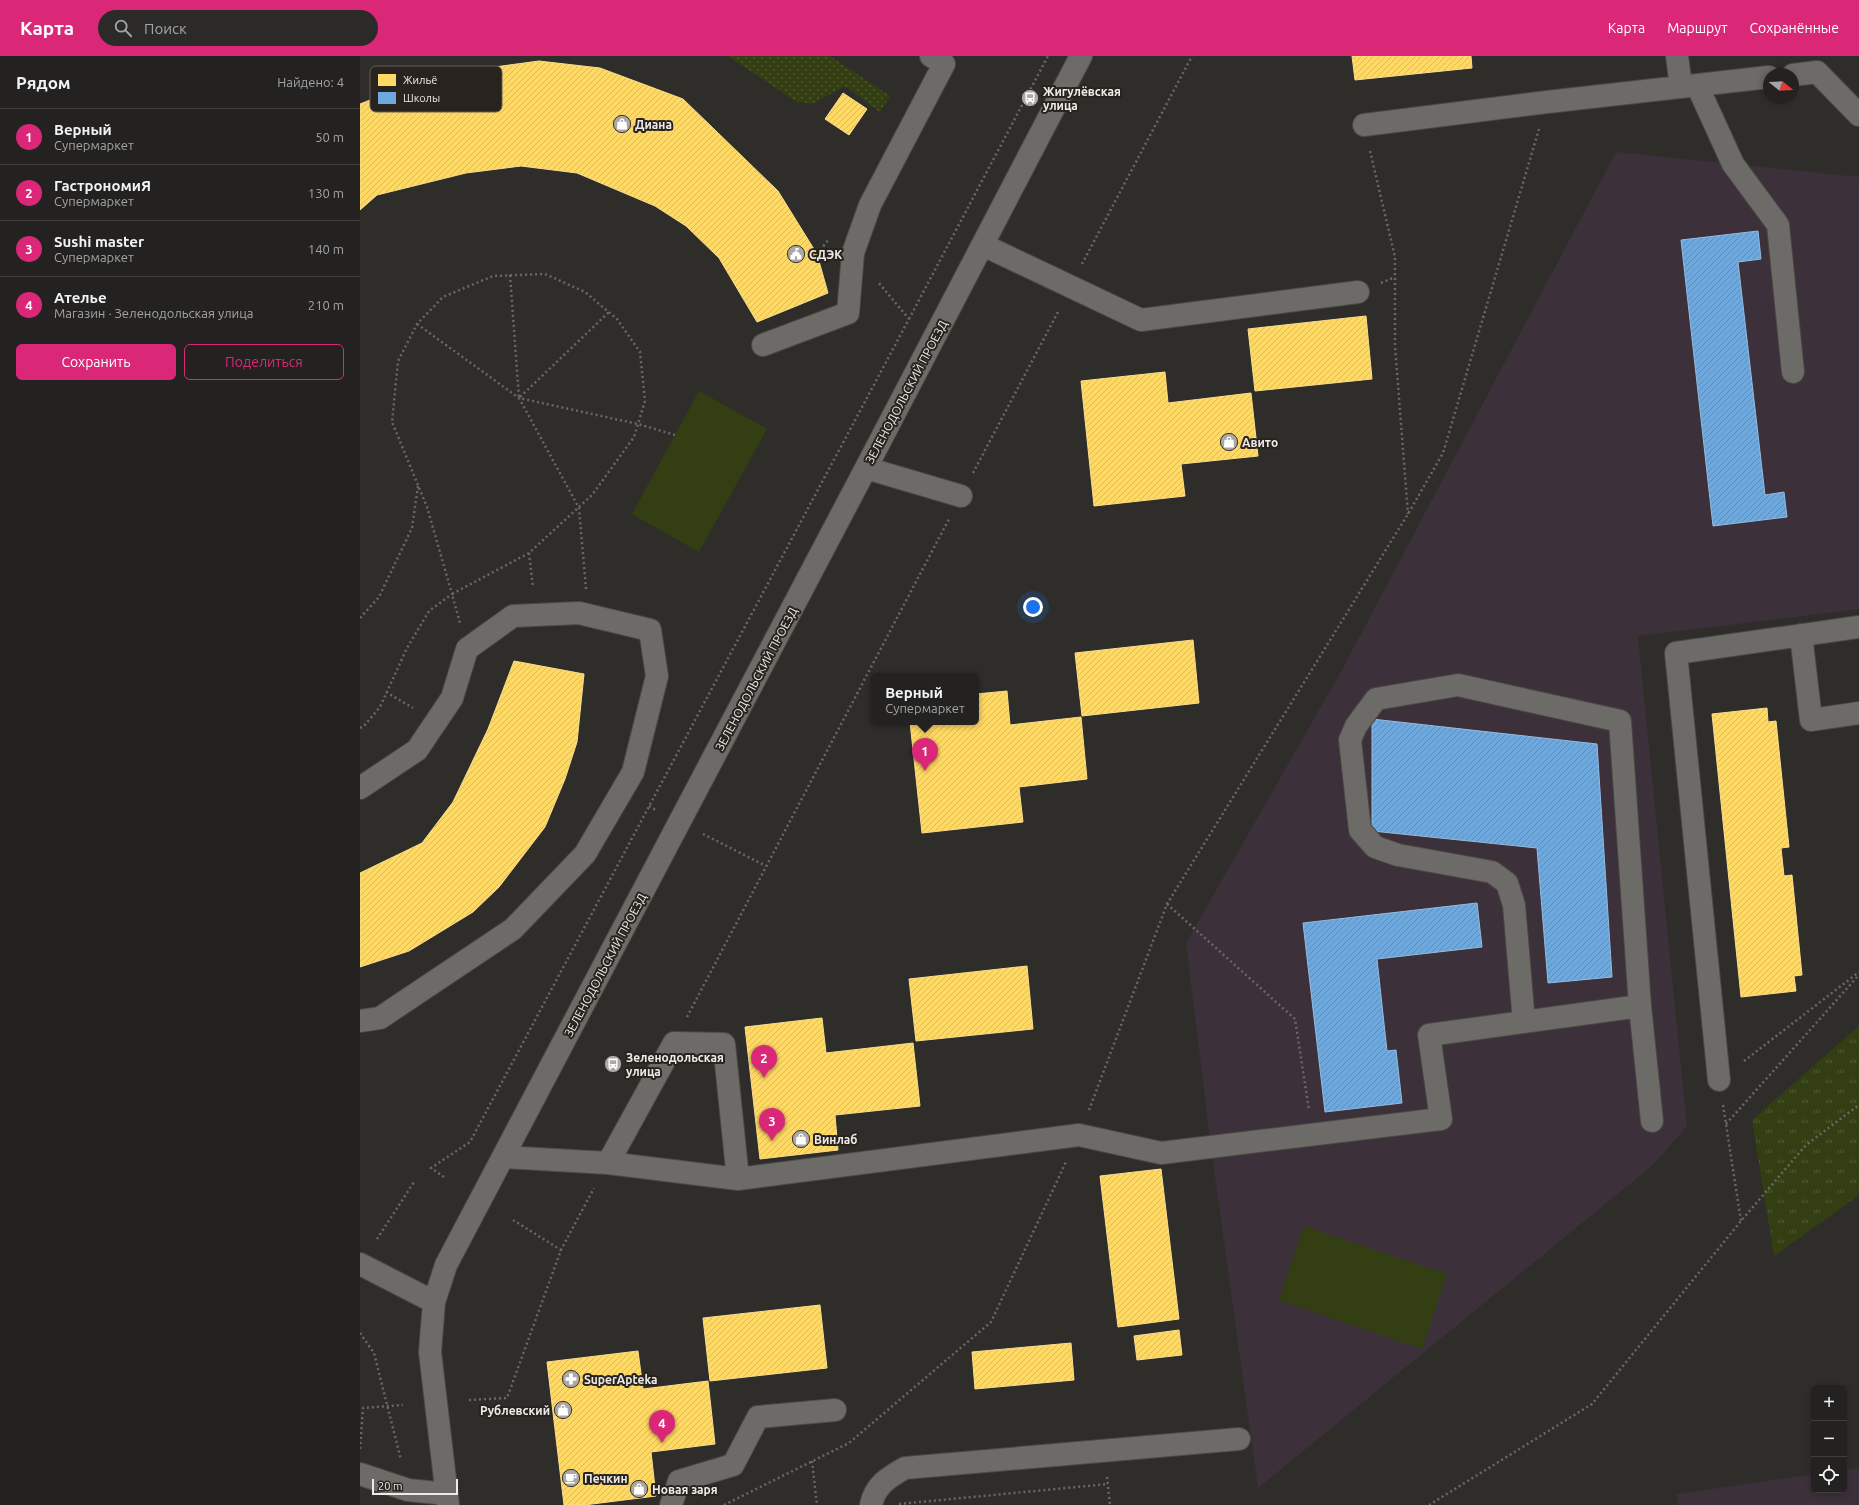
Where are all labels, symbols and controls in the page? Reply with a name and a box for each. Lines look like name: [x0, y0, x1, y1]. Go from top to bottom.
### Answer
search box: [98, 10, 378, 46]
text: Карта: [20, 17, 74, 39]
icon: search: [112, 17, 134, 39]
text: Поиск: [144, 20, 187, 37]
text: Карта: [1608, 20, 1645, 36]
text: Маршрут: [1667, 20, 1728, 36]
text: Сохранённые: [1750, 20, 1839, 36]
legend: [370, 66, 502, 112]
north arrow: [1763, 68, 1799, 104]
text: Рядом: [16, 73, 71, 92]
text: Жильё: [403, 74, 437, 86]
text: Найдено: 4: [277, 75, 344, 89]
place label: Жигулёвская улица: [1043, 85, 1121, 112]
bus stop icon: Жигулёвская улица: [1020, 88, 1040, 108]
text: Школы: [403, 92, 440, 104]
shop icon: Диана: [612, 114, 632, 134]
place label: Диана: [635, 118, 672, 131]
text: Верный: [54, 121, 112, 138]
text: 1: [25, 130, 33, 144]
text: 50 m: [315, 130, 344, 144]
text: Супермаркет: [54, 138, 134, 152]
text: ГастрономиЯ: [54, 177, 151, 194]
text: 2: [25, 186, 33, 200]
text: 130 m: [308, 186, 344, 200]
text: Супермаркет: [54, 194, 134, 208]
text: Sushi master: [54, 233, 144, 250]
text: 3: [25, 242, 33, 256]
text: 140 m: [308, 242, 344, 256]
public building icon: СДЭК: [786, 244, 806, 264]
place label: СДЭК: [809, 248, 842, 261]
text: Супермаркет: [54, 250, 134, 264]
text: Ателье: [54, 289, 107, 306]
text: 4: [25, 298, 33, 312]
text: 210 m: [308, 298, 344, 312]
text: Магазин · Зеленодольская улица: [54, 306, 254, 320]
street label: ЗЕЛЕНОДОЛЬСКИЙ ПРОЕЗД: [863, 318, 949, 466]
button: Сохранить: [16, 344, 176, 380]
button: Поделиться: [184, 344, 344, 380]
shop icon: Авито: [1219, 432, 1239, 452]
place label: Авито: [1242, 436, 1278, 449]
your location: [1023, 597, 1043, 617]
street label: ЗЕЛЕНОДОЛЬСКИЙ ПРОЕЗД: [713, 605, 799, 753]
popup: [871, 673, 979, 725]
text: Верный: [885, 684, 943, 701]
text: Супермаркет: [885, 701, 965, 715]
pin: 1: [912, 738, 938, 771]
street label: ЗЕЛЕНОДОЛЬСКИЙ ПРОЕЗД: [562, 891, 648, 1039]
pin: 2: [751, 1045, 777, 1078]
place label: Зеленодольская улица: [626, 1051, 724, 1078]
bus stop icon: Зеленодольская улица: [603, 1054, 623, 1074]
pin: 3: [759, 1108, 785, 1141]
shop icon: Винлаб: [791, 1129, 811, 1149]
place label: Винлаб: [814, 1133, 857, 1146]
pharmacy icon: SuperApteka: [561, 1369, 581, 1389]
place label: SuperApteka: [584, 1373, 658, 1386]
map controls: [1811, 1385, 1847, 1493]
button: +: [1811, 1385, 1847, 1421]
shop icon: Рублевский: [553, 1400, 573, 1420]
place label: Рублевский: [480, 1404, 550, 1417]
pin: 4: [649, 1410, 675, 1443]
button: −: [1811, 1421, 1847, 1457]
button: locate: [1811, 1457, 1847, 1493]
cafe icon: Печкин: [561, 1468, 581, 1488]
place label: Печкин: [584, 1472, 628, 1485]
scale bar: [372, 1477, 458, 1496]
shop icon: Новая заря: [629, 1479, 649, 1499]
text: 20 m: [378, 1480, 402, 1492]
place label: Новая заря: [652, 1483, 718, 1496]

